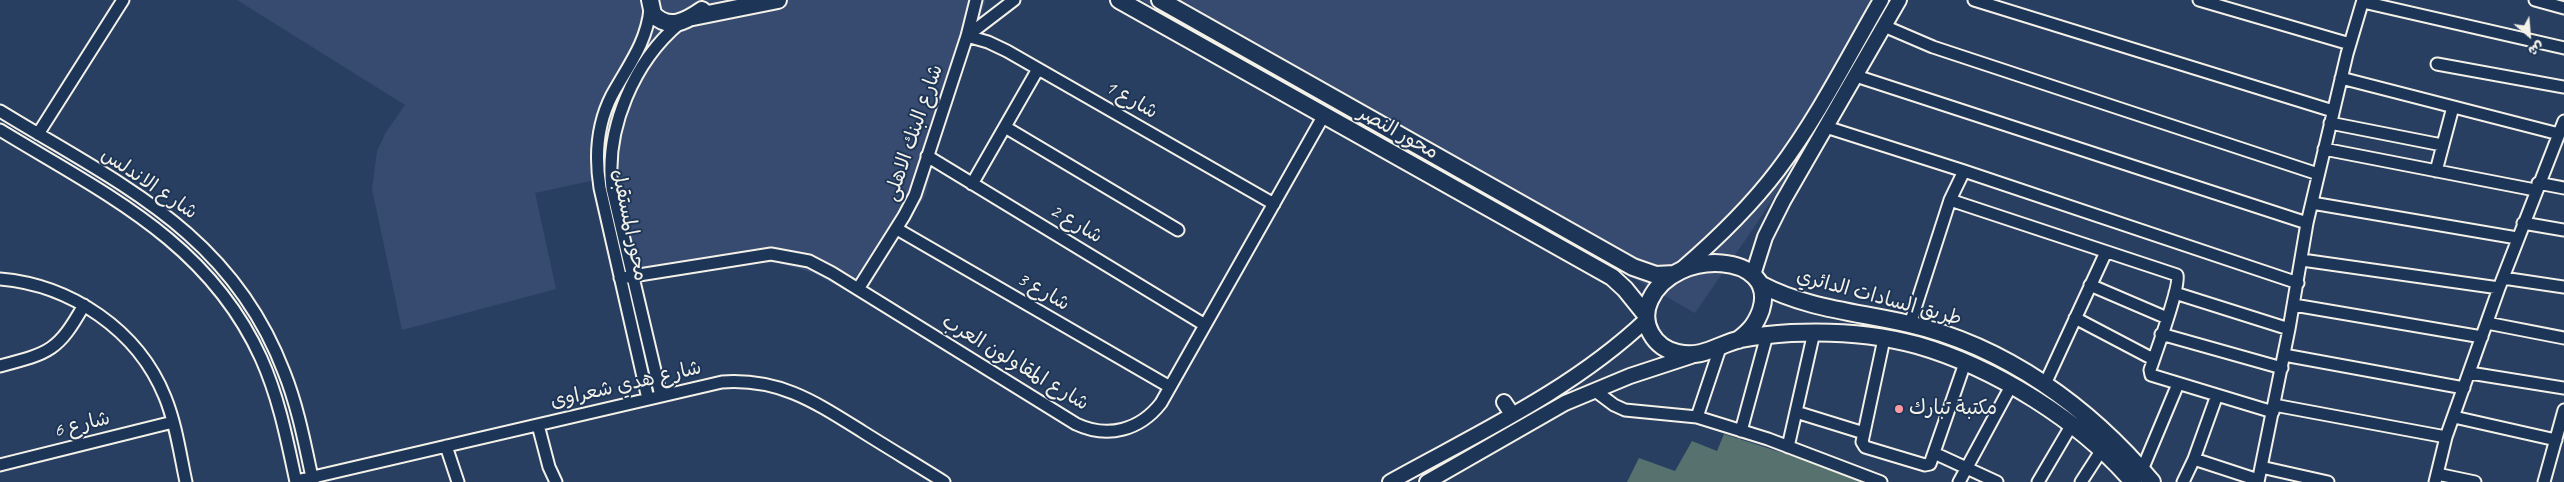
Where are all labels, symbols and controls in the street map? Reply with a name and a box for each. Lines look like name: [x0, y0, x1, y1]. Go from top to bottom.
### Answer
north arrow: [2504, 10, 2554, 60]
text: ش: [2525, 38, 2547, 60]
street label: شارع البنك الاهلى: [879, 61, 949, 205]
street label: شارع 1: [1100, 75, 1162, 125]
street label: محور النصر: [1354, 101, 1442, 165]
street label: شارع الاندلس: [96, 143, 202, 225]
street label: محور المستقبل: [605, 167, 653, 283]
street label: شارع 2: [1045, 199, 1107, 249]
street label: طريق السادات الدائري: [1794, 264, 1964, 332]
street label: شارع 3: [1012, 267, 1074, 317]
street label: شارع المقاولون العرب: [937, 310, 1093, 416]
street label: شارع هدي شعراوى: [548, 356, 704, 414]
place label: مكتبة تبارك: [1909, 397, 1997, 421]
marker: مكتبة تبارك: [1893, 403, 1905, 415]
street label: شارع 6: [51, 406, 113, 444]

